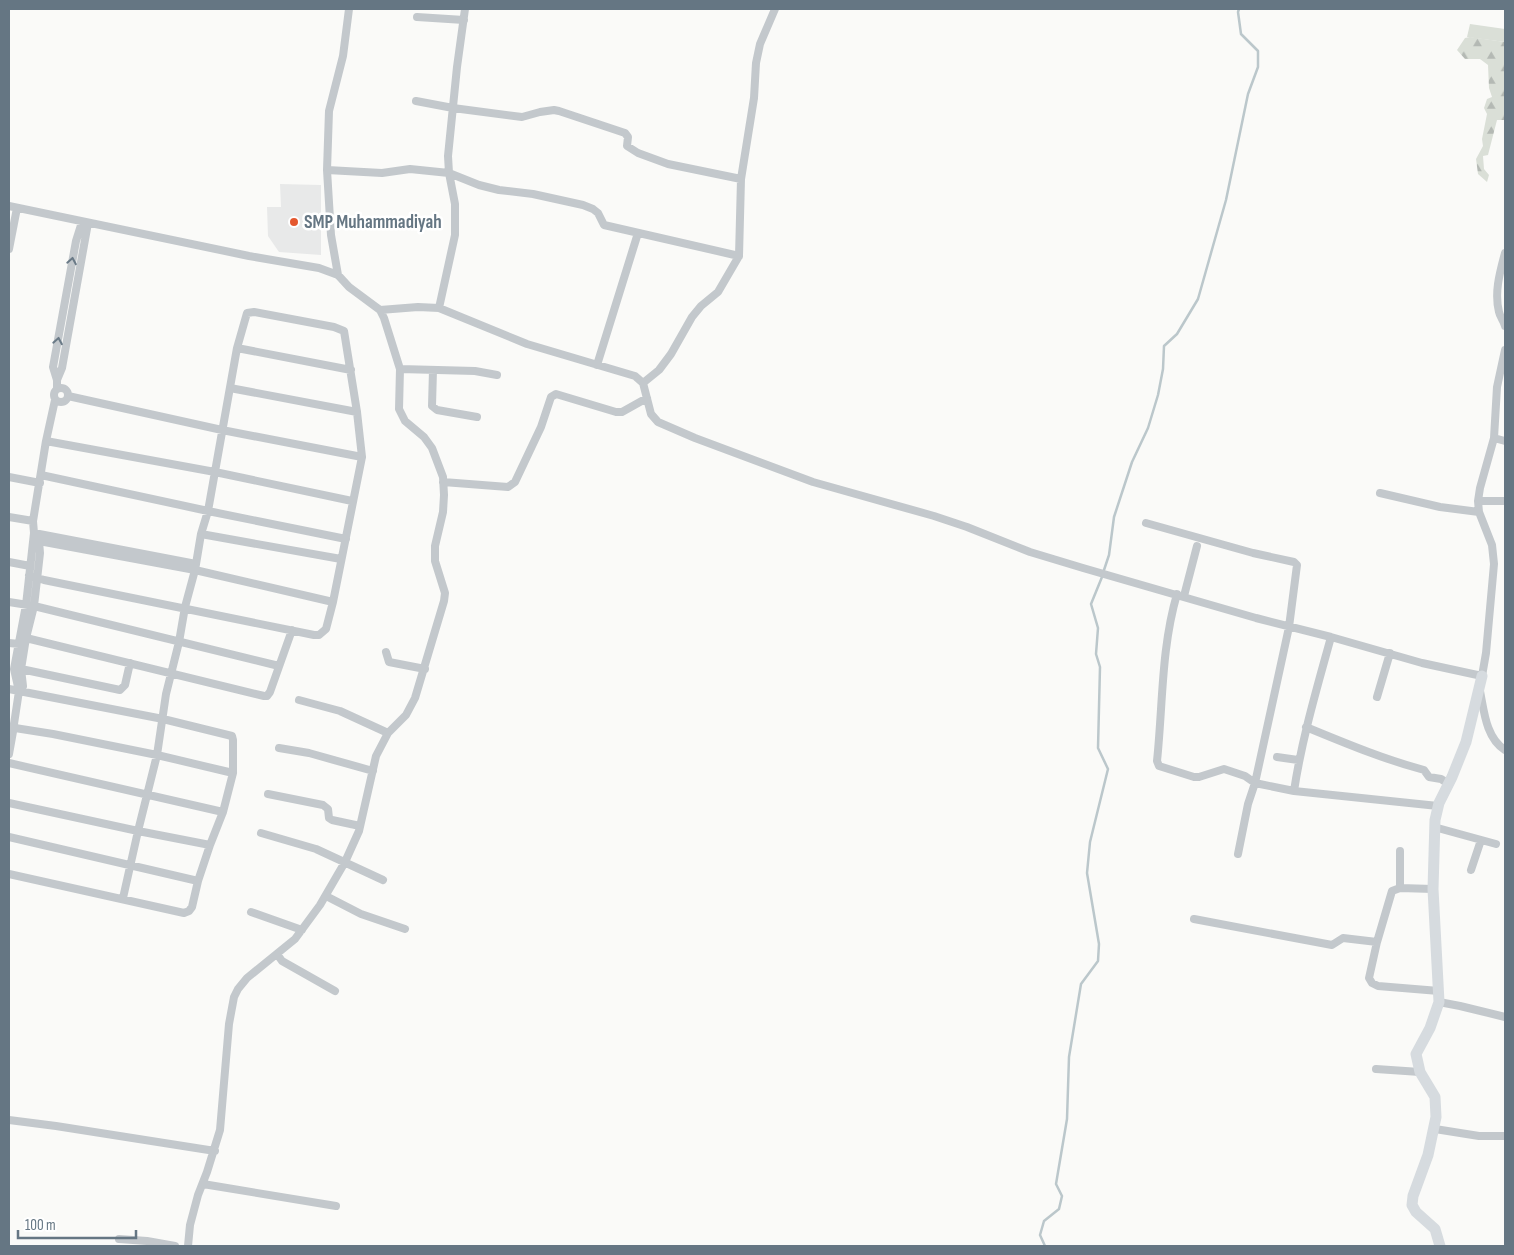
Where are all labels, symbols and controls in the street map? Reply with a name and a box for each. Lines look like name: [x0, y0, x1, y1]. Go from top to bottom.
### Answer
place label: SMP Muhammadiyah: [304, 211, 442, 234]
marker: SMP Muhammadiyah: [288, 216, 300, 228]
one-way arrow: [67, 257, 77, 265]
one-way arrow: [52, 337, 62, 345]
scale bar: [18, 1208, 135, 1240]
text: 100 m: [25, 1216, 56, 1235]

